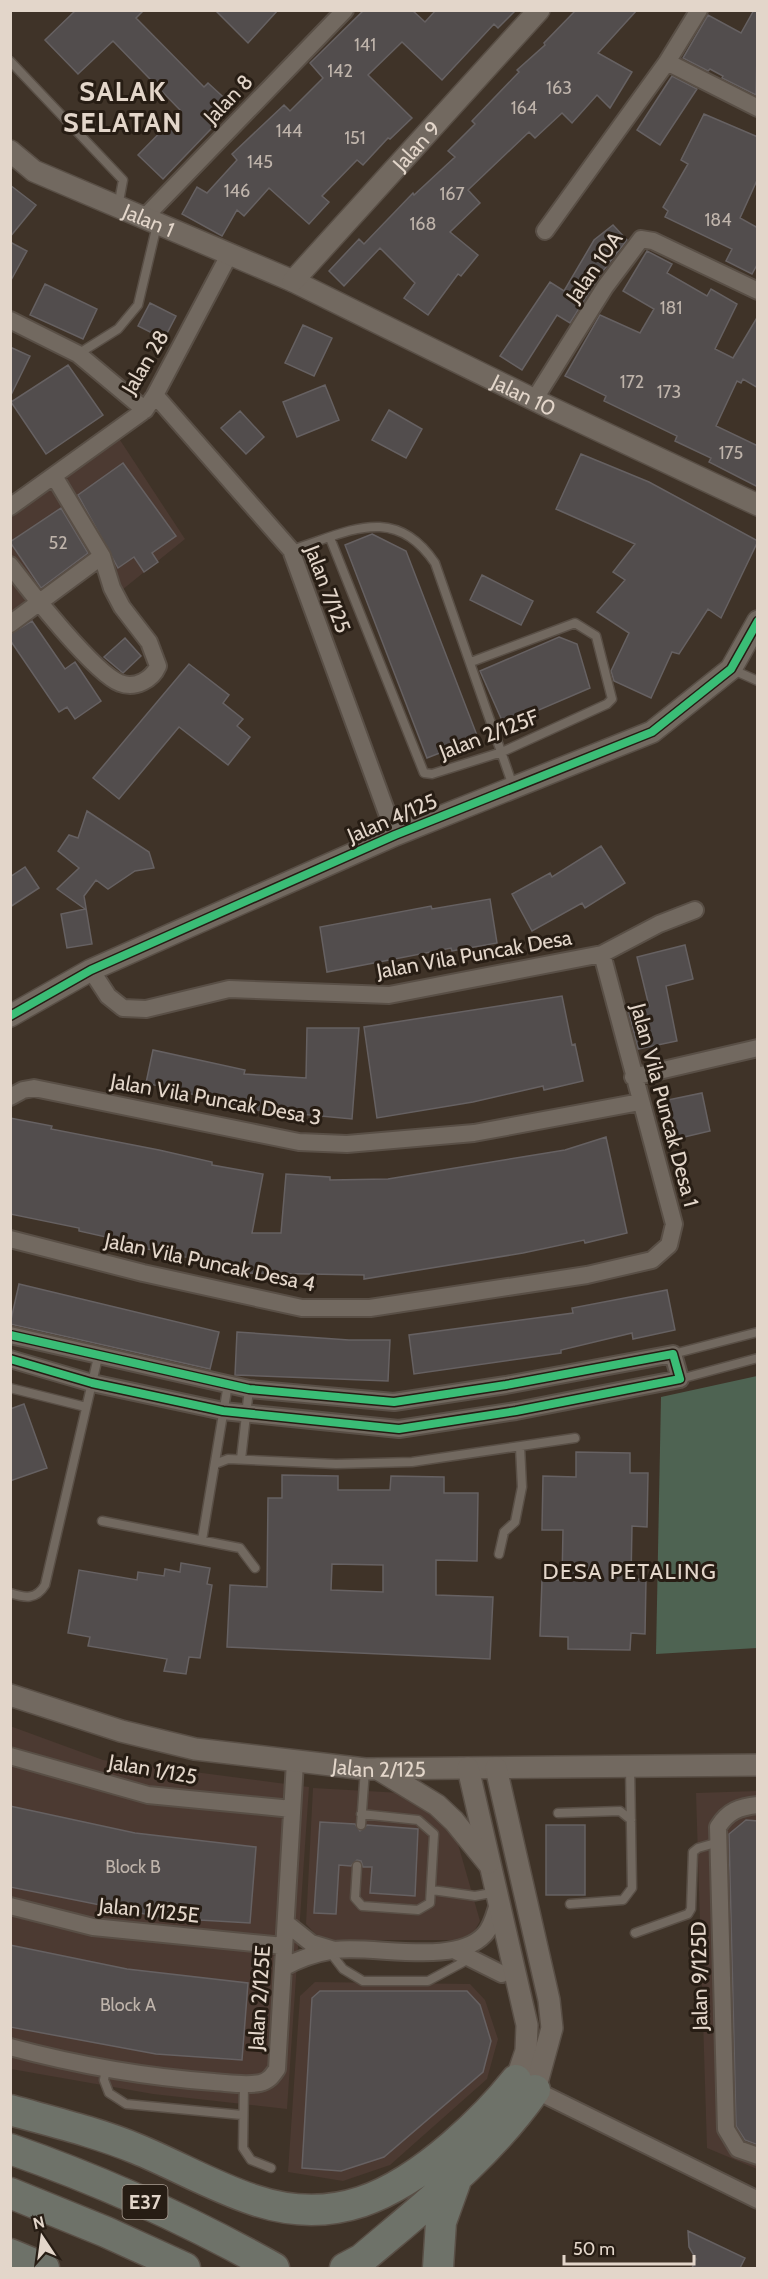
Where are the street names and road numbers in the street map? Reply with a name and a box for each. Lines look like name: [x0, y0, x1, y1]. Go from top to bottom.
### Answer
street label: Jalan 8: [198, 69, 258, 130]
street label: Jalan 9: [386, 115, 445, 176]
street label: Jalan 1: [118, 197, 178, 242]
street label: Jalan 10A: [560, 227, 627, 308]
street label: Jalan 28: [116, 325, 174, 399]
street label: Jalan 10: [487, 368, 560, 421]
street label: Jalan 7/125: [299, 541, 356, 636]
street label: Jalan 2/125F: [435, 704, 542, 765]
street label: Jalan 4/125: [343, 788, 441, 848]
street label: Jalan Vila Puncak Desa: [373, 925, 574, 984]
street label: Jalan Vila Puncak Desa 1: [626, 1000, 704, 1209]
street label: Jalan Vila Puncak Desa 3: [108, 1068, 323, 1130]
street label: Jalan Vila Puncak Desa 4: [101, 1227, 318, 1297]
street label: Jalan 1/125: [106, 1749, 199, 1789]
street label: Jalan 2/125: [330, 1753, 426, 1782]
street label: Jalan 1/125E: [96, 1892, 201, 1928]
street label: Jalan 9/125D: [686, 1921, 712, 2032]
street label: Jalan 2/125E: [243, 1945, 275, 2052]
road number: E37: [122, 2185, 168, 2219]

